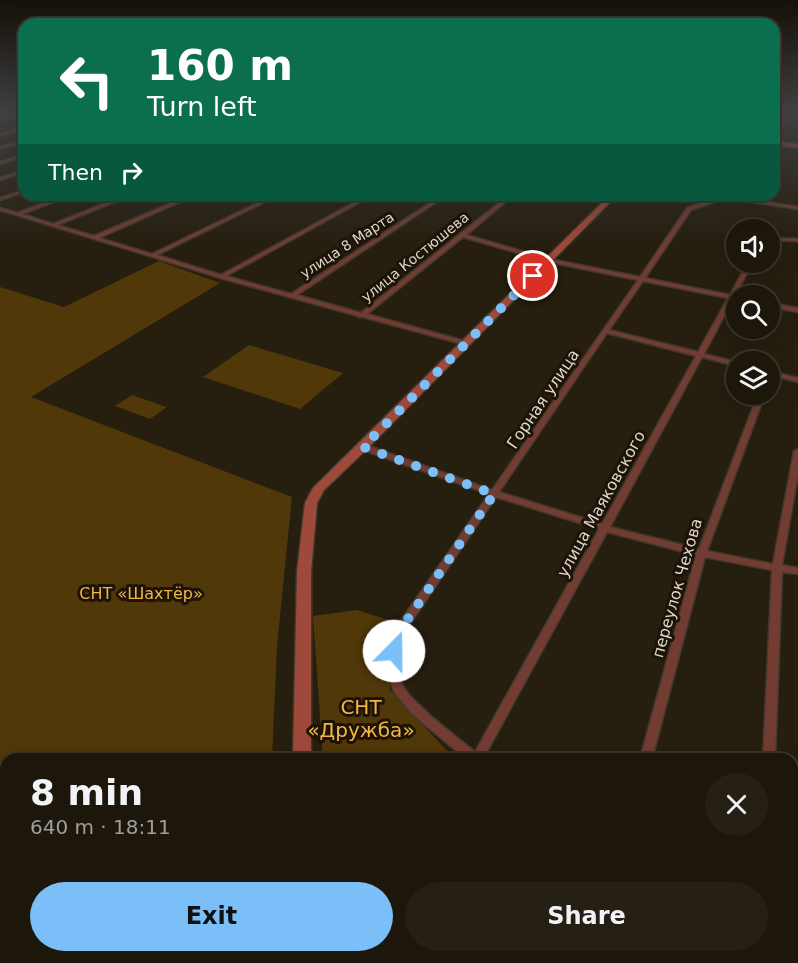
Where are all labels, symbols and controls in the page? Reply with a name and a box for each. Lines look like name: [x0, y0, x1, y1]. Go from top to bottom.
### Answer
text: 160 m: [147, 41, 293, 90]
icon: left: [48, 42, 126, 120]
text: Turn left: [147, 91, 257, 122]
icon: right: [115, 156, 148, 189]
text: Then: [48, 160, 103, 185]
street label: улица 8 Марта: [297, 209, 397, 281]
street label: улица Костюшева: [358, 209, 472, 305]
map controls: [726, 219, 780, 405]
button: sound: [726, 219, 780, 273]
pin: [507, 250, 558, 301]
icon: arrive: [516, 259, 549, 292]
button: search: [726, 285, 780, 339]
street label: Горная улица: [503, 346, 583, 452]
button: layers: [726, 351, 780, 405]
street label: улица Маяковского: [553, 427, 649, 581]
street label: переулок Чехова: [648, 516, 706, 660]
park label: СНТ «Шахтёр»: [79, 584, 203, 603]
position arrow: [362, 619, 426, 683]
park label: СНТ «Дружба»: [307, 695, 415, 742]
text: 8 min: [30, 772, 143, 813]
button: close: [705, 773, 768, 836]
text: 640 m · 18:11: [30, 815, 171, 839]
button: Exit: [30, 882, 393, 951]
button: Share: [405, 882, 768, 951]

